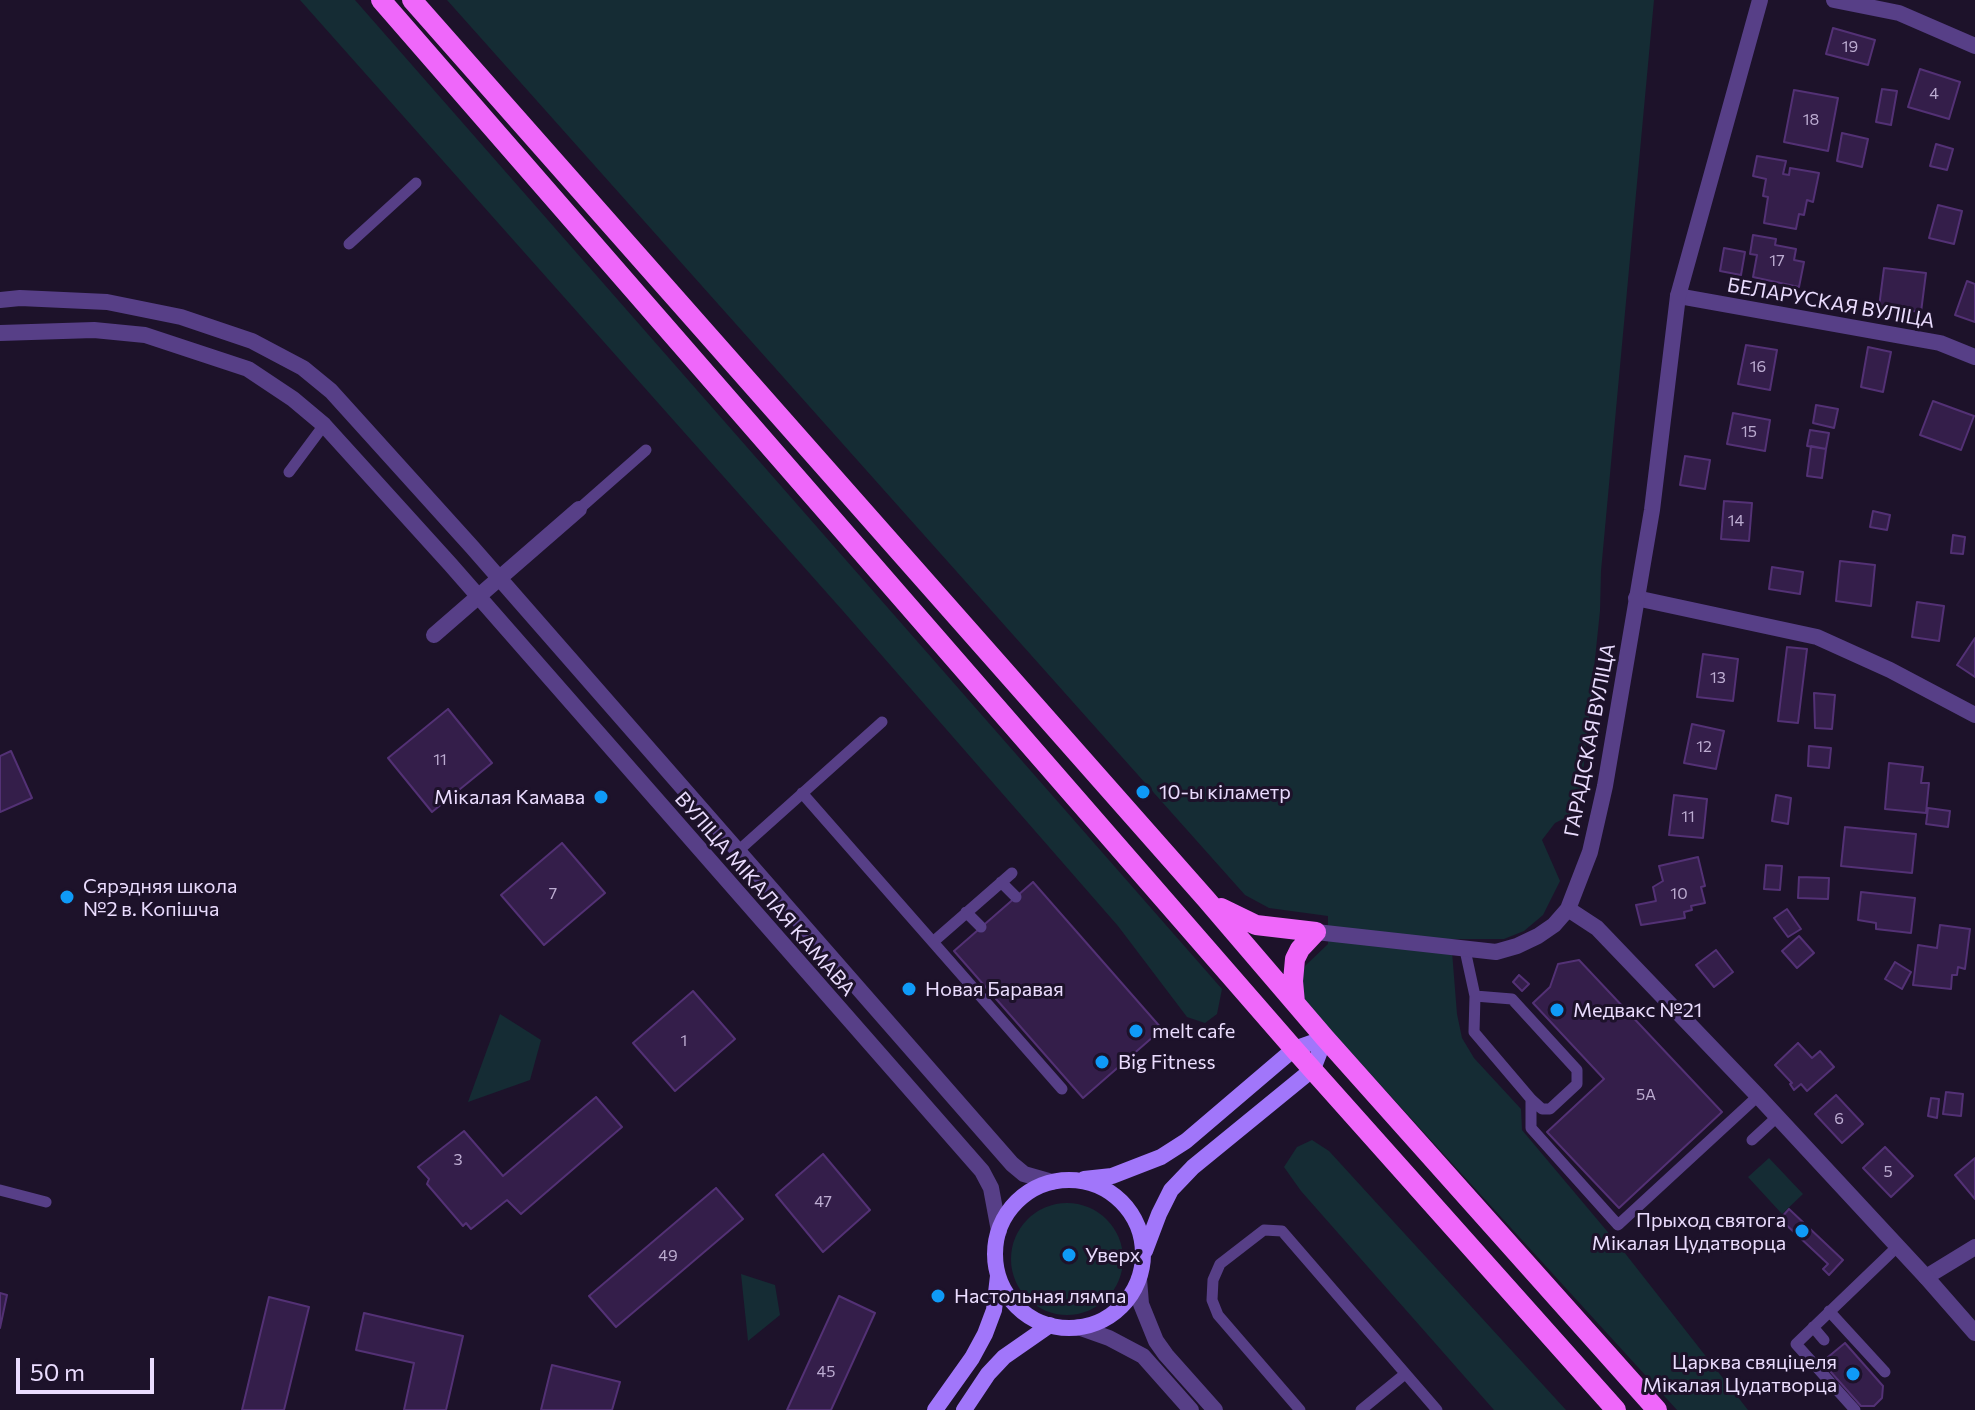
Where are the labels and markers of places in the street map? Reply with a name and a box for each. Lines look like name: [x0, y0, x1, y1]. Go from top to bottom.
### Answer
place label: 10-ы кіламетр: [1159, 780, 1291, 804]
marker: 10-ы кіламетр: [1134, 783, 1152, 801]
place label: Мікалая Камава: [434, 785, 585, 809]
marker: Мікалая Камава: [592, 788, 610, 806]
place label: Сярэдняя школа №2 в. Копішча: [83, 874, 237, 921]
marker: Сярэдняя школа №2 в. Копішча: [58, 888, 76, 906]
place label: Новая Баравая: [925, 977, 1064, 1001]
marker: Новая Баравая: [900, 980, 918, 998]
place label: Медвакс №21: [1573, 998, 1702, 1022]
marker: Медвакс №21: [1548, 1001, 1566, 1019]
place label: melt cafe: [1152, 1019, 1235, 1043]
marker: melt cafe: [1127, 1022, 1145, 1040]
place label: Big Fitness: [1118, 1050, 1216, 1074]
marker: Big Fitness: [1093, 1053, 1111, 1071]
place label: Прыход святога Мікалая Цудатворца: [1592, 1208, 1786, 1255]
marker: Прыход святога Мікалая Цудатворца: [1793, 1222, 1811, 1240]
place label: Уверх: [1085, 1243, 1140, 1267]
marker: Уверх: [1060, 1246, 1078, 1264]
place label: Настольная лямпа: [954, 1284, 1126, 1308]
marker: Настольная лямпа: [929, 1287, 947, 1305]
place label: Царква свяціцеля Мікалая Цудатворца: [1643, 1350, 1837, 1397]
marker: Царква свяціцеля Мікалая Цудатворца: [1844, 1365, 1862, 1383]

